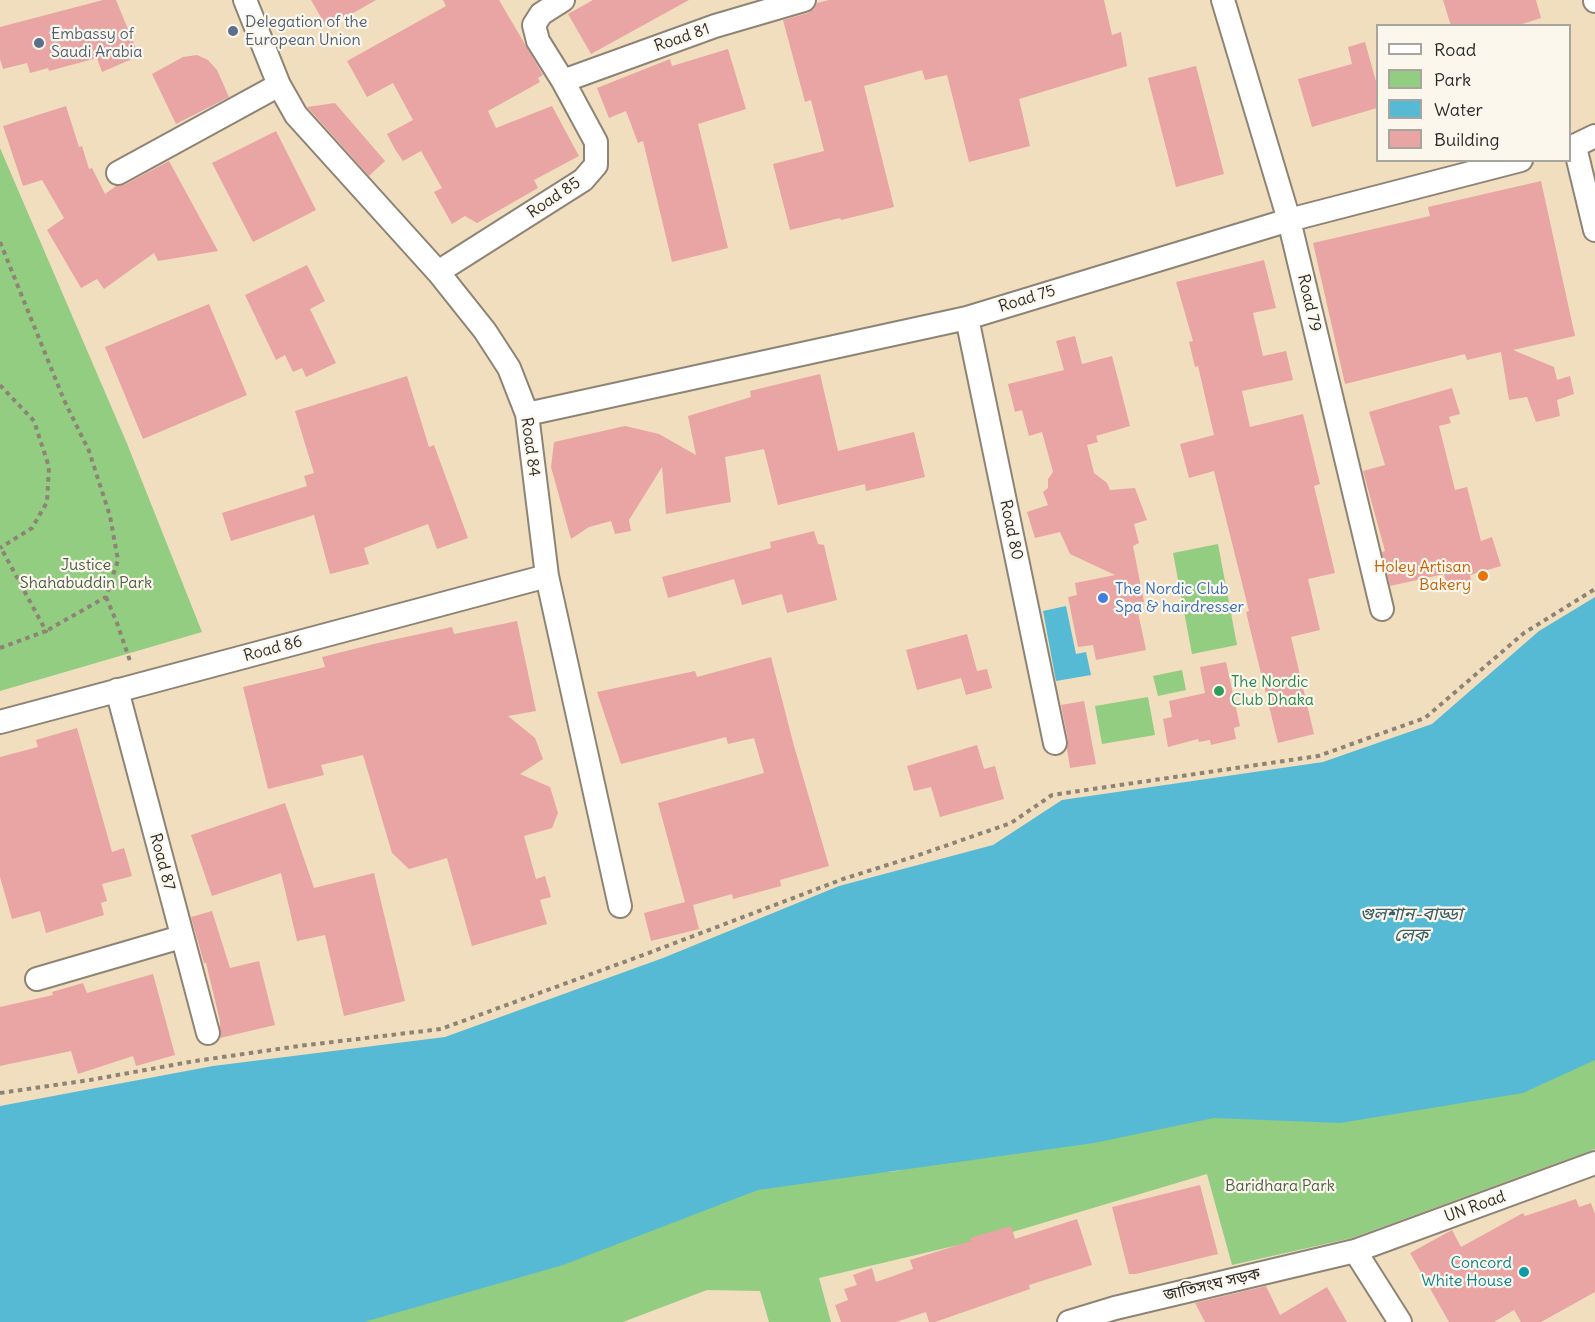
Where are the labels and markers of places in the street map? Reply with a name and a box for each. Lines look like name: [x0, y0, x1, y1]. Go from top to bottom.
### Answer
place label: Delegation of the European Union: [245, 12, 367, 50]
place label: Embassy of Saudi Arabia: [51, 24, 142, 62]
marker: Delegation of the European Union: [226, 24, 240, 38]
marker: Embassy of Saudi Arabia: [32, 36, 46, 50]
place label: Holey Artisan Bakery: [1374, 557, 1471, 595]
marker: Holey Artisan Bakery: [1476, 569, 1490, 583]
place label: The Nordic Club Spa & hairdresser: [1115, 579, 1244, 617]
marker: The Nordic Club Spa & hairdresser: [1096, 591, 1110, 605]
place label: The Nordic Club Dhaka: [1231, 672, 1314, 710]
marker: The Nordic Club Dhaka: [1212, 684, 1226, 698]
place label: Concord White House: [1421, 1253, 1512, 1291]
marker: Concord White House: [1517, 1265, 1531, 1279]

